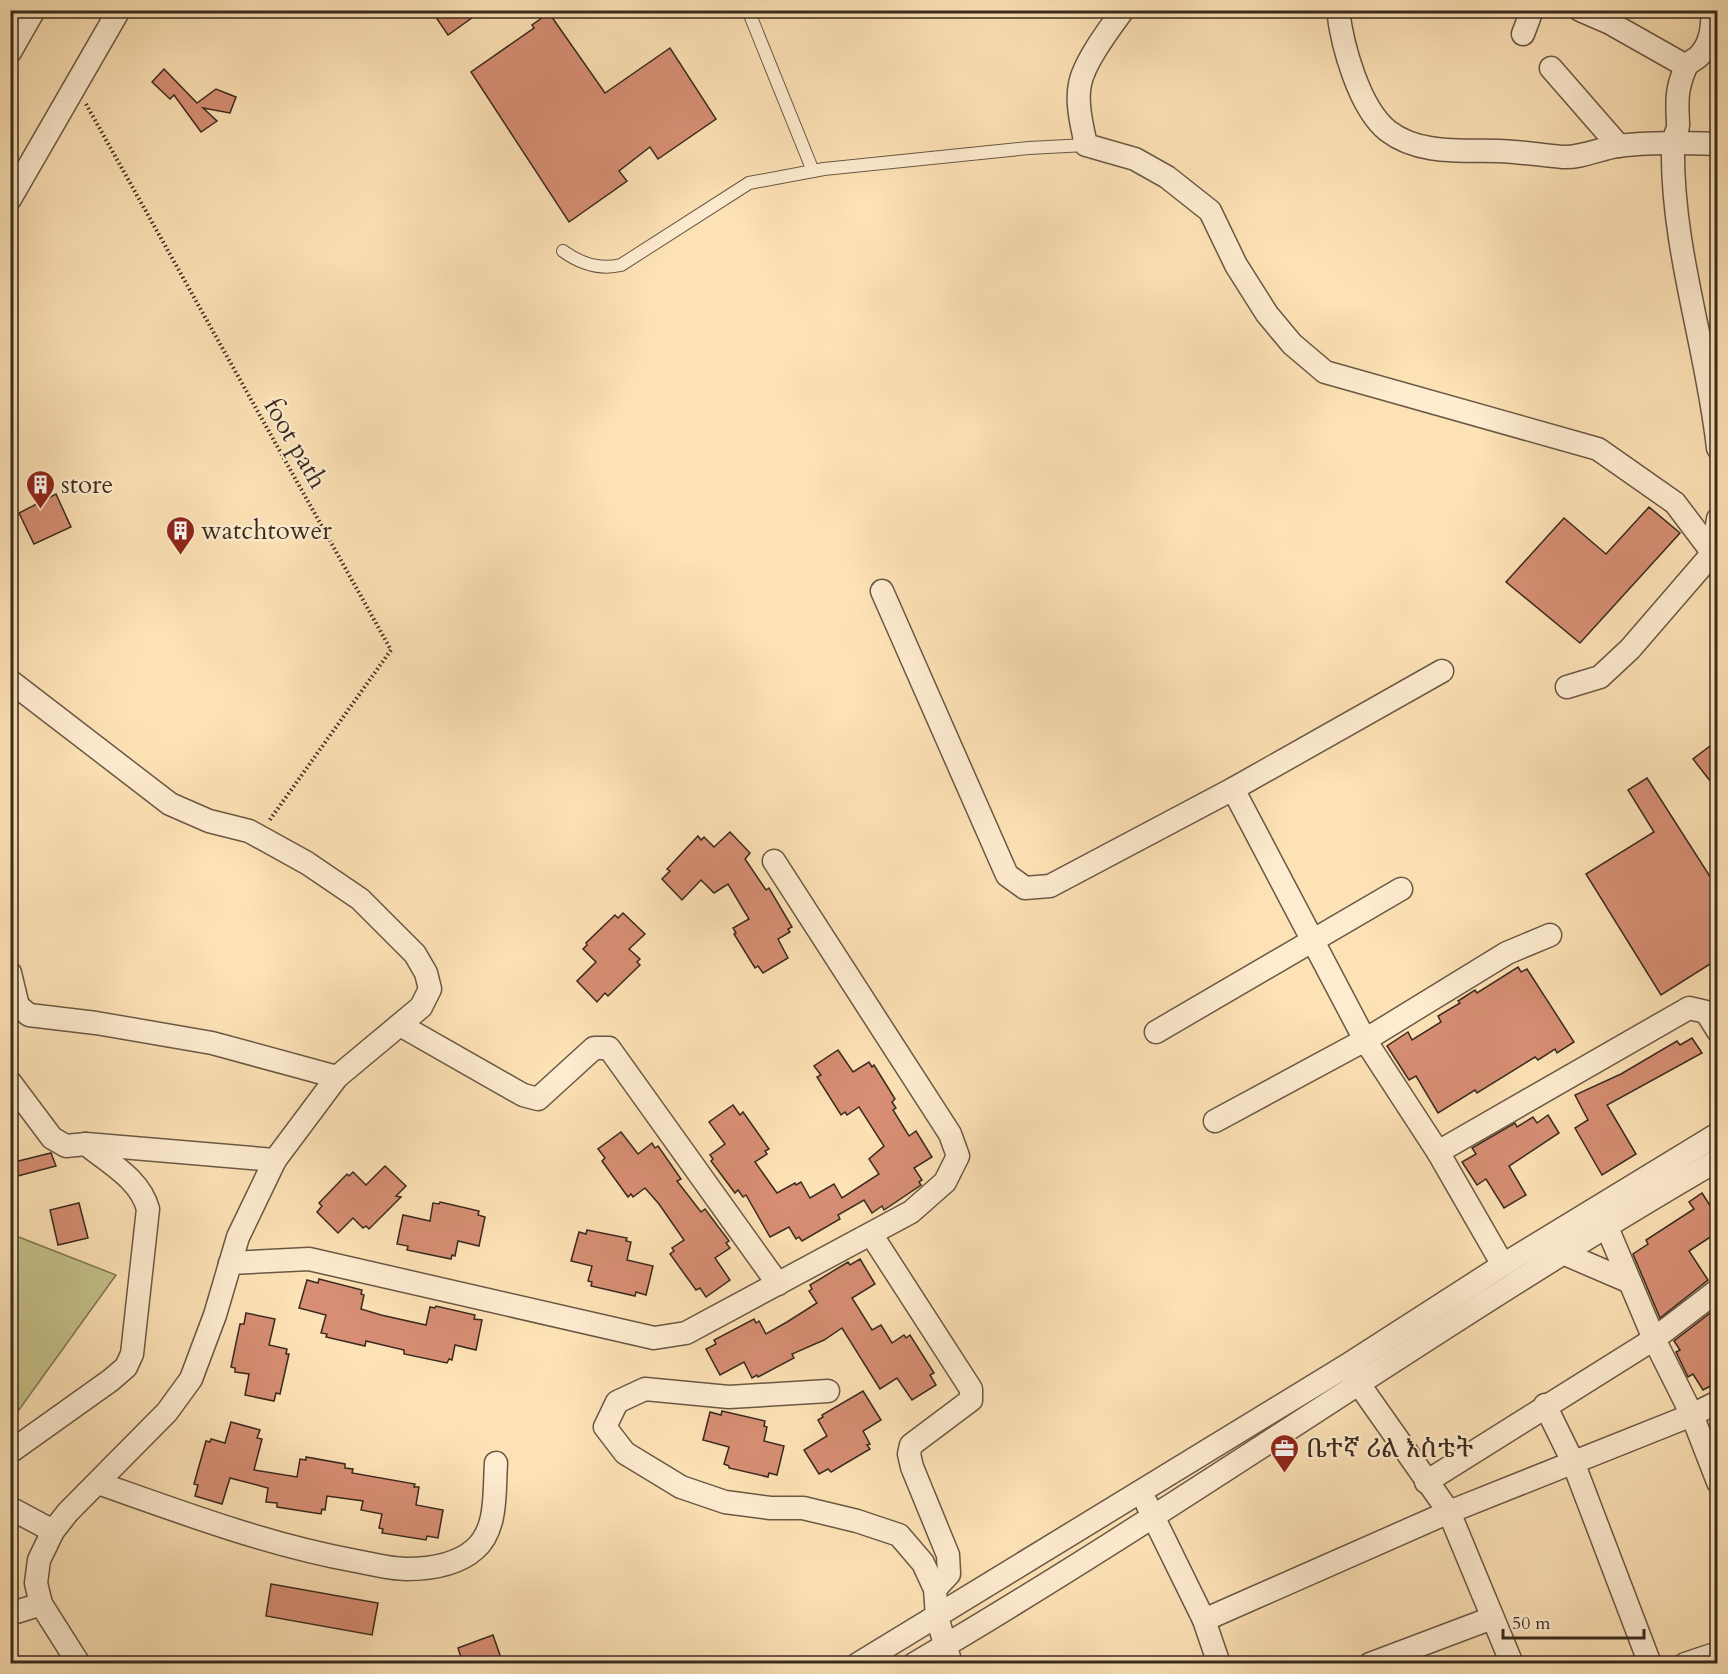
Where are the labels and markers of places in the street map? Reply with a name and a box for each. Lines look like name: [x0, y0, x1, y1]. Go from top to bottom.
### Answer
place label: store: [61, 467, 113, 502]
building icon: store: [24, 468, 56, 510]
place label: watchtower: [201, 513, 332, 548]
building icon: watchtower: [164, 514, 196, 556]
place label: ቤተኛ ሪል እስቴት: [1306, 1431, 1473, 1466]
office icon: ቤተኛ ሪል እስቴት: [1269, 1432, 1301, 1474]

